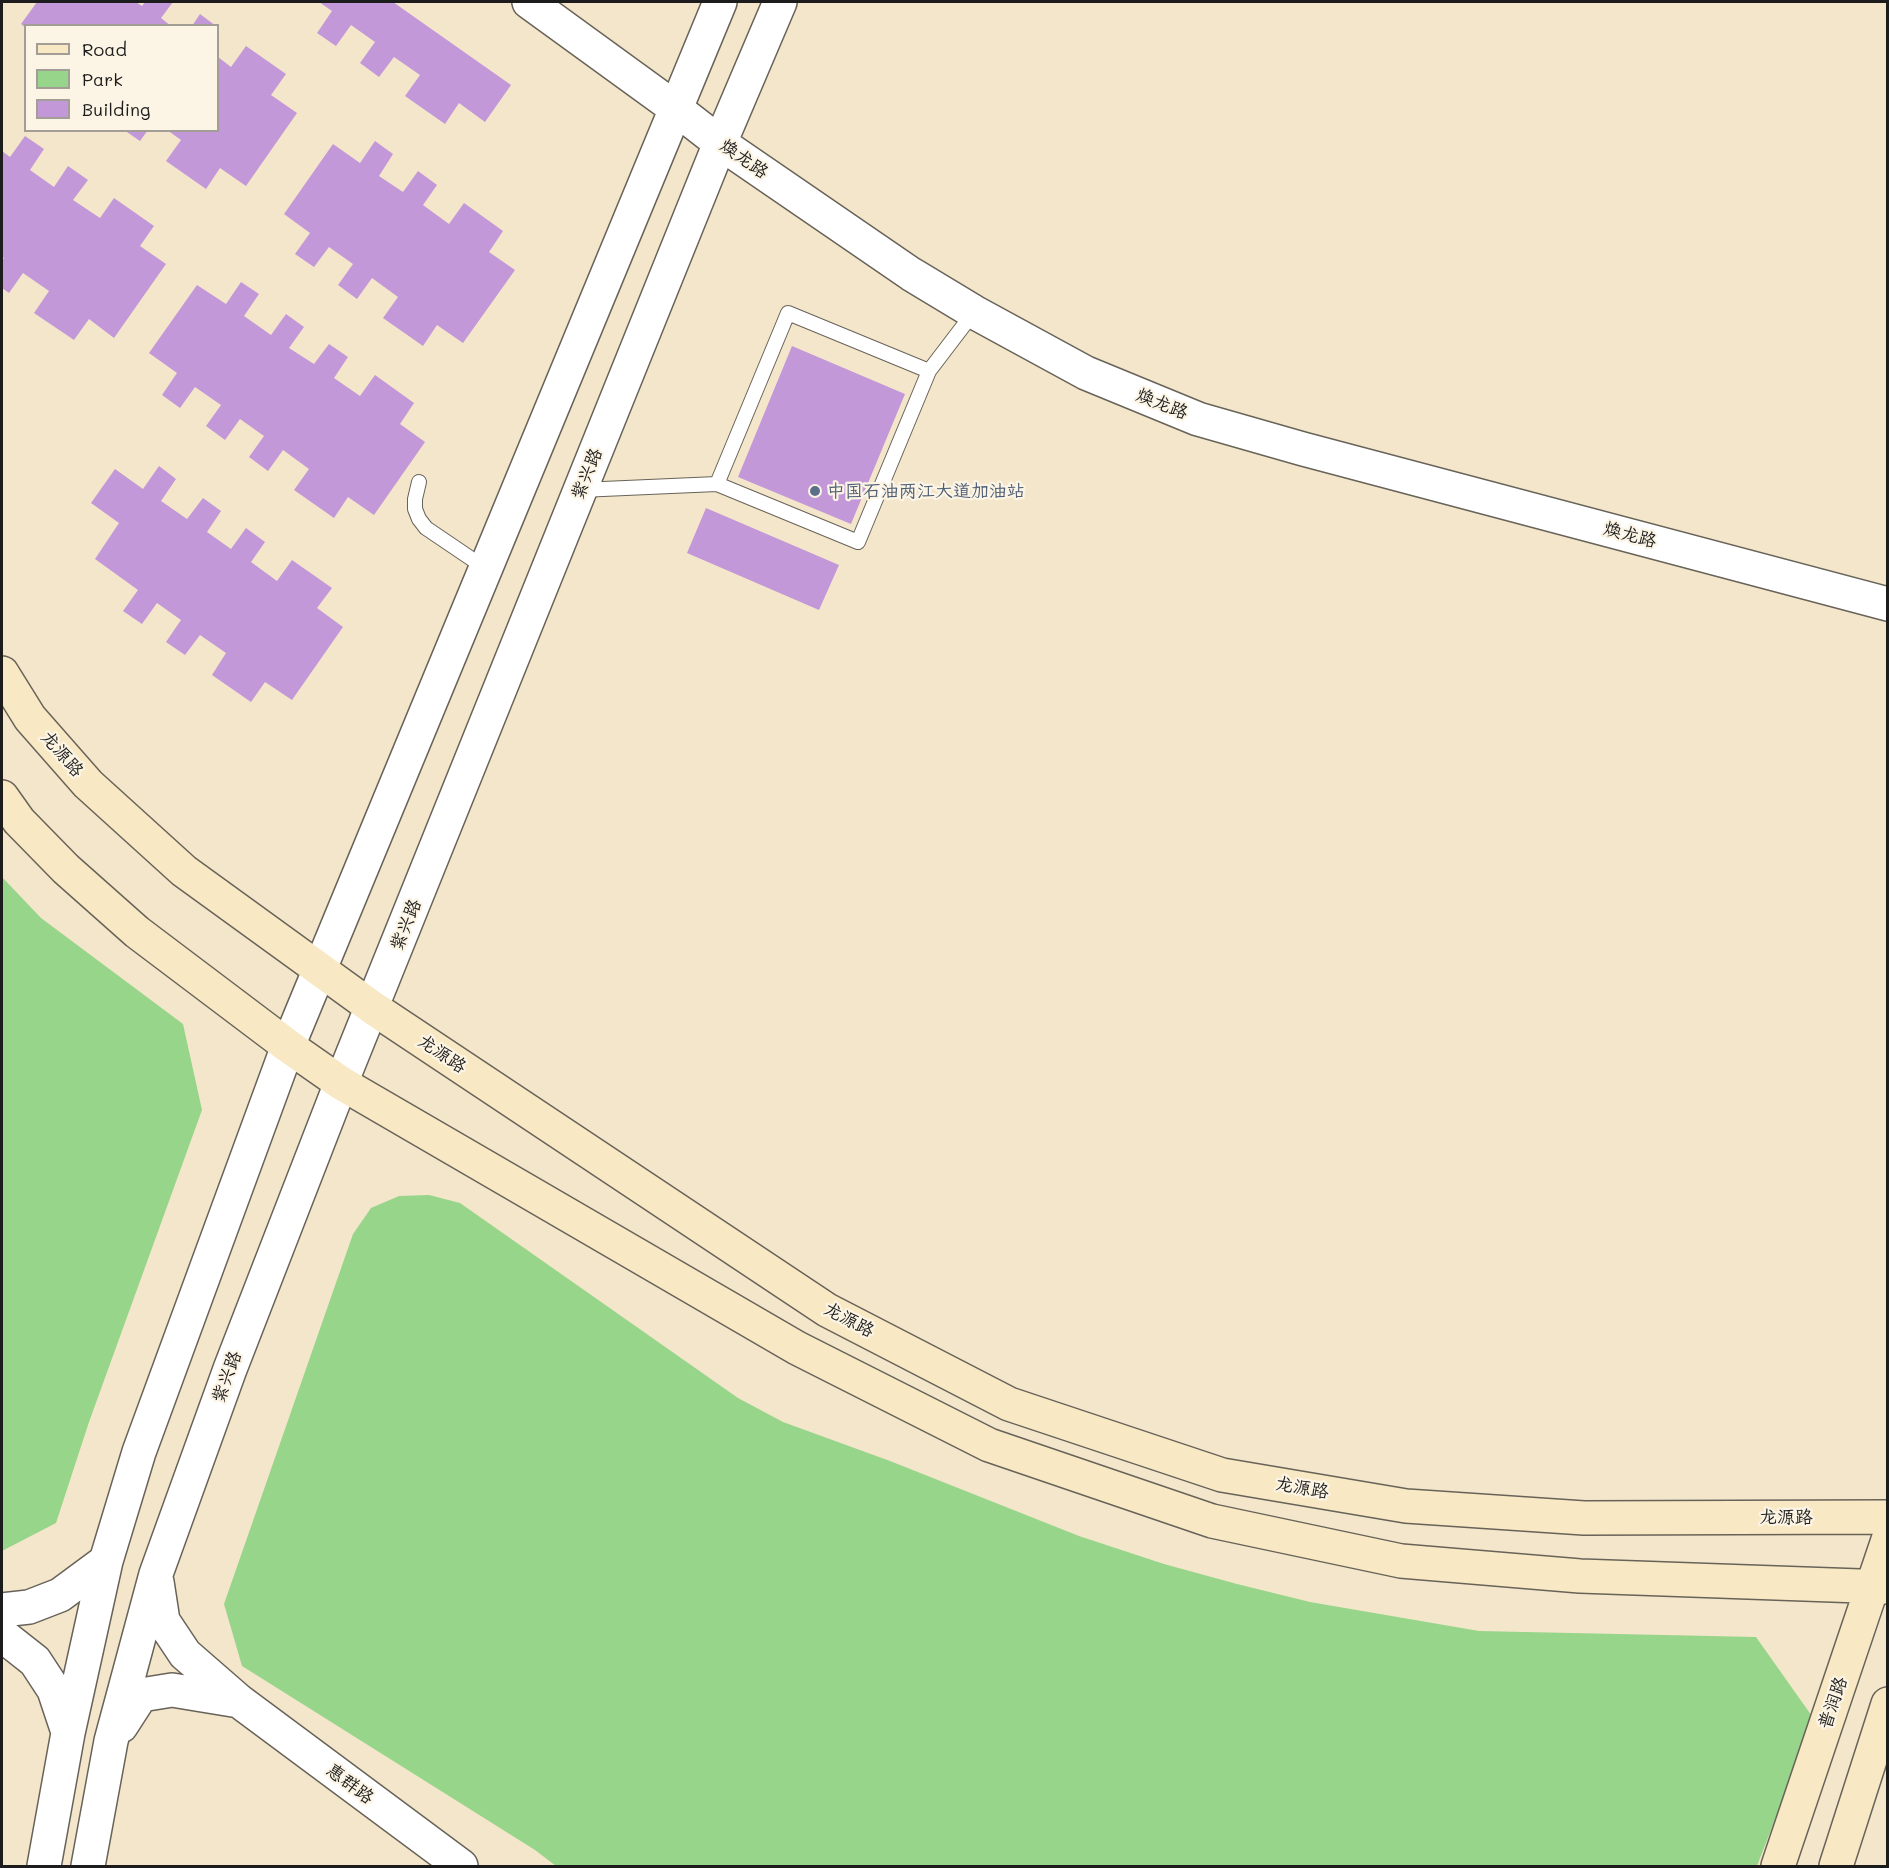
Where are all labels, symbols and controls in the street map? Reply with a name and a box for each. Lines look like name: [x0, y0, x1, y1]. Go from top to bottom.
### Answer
legend: [24, 24, 219, 132]
text: Road: [82, 37, 127, 61]
text: Park: [82, 67, 123, 91]
text: Building: [82, 97, 150, 121]
street label: 焕龙路: [716, 135, 772, 183]
street label: 焕龙路: [1133, 384, 1191, 424]
street label: 紫兴路: [567, 445, 607, 503]
place label: 中国石油两江大道加油站: [827, 480, 1025, 502]
marker: 中国石油两江大道加油站: [808, 484, 822, 498]
street label: 焕龙路: [1601, 518, 1659, 552]
street label: 龙源路: [36, 727, 88, 781]
street label: 紫兴路: [386, 896, 426, 954]
street label: 龙源路: [414, 1030, 470, 1078]
street label: 龙源路: [820, 1298, 878, 1342]
street label: 紫兴路: [208, 1348, 246, 1406]
street label: 龙源路: [1274, 1473, 1330, 1503]
street label: 龙源路: [1759, 1506, 1813, 1528]
street label: 普润路: [1814, 1674, 1852, 1732]
street label: 惠群路: [322, 1759, 378, 1809]

